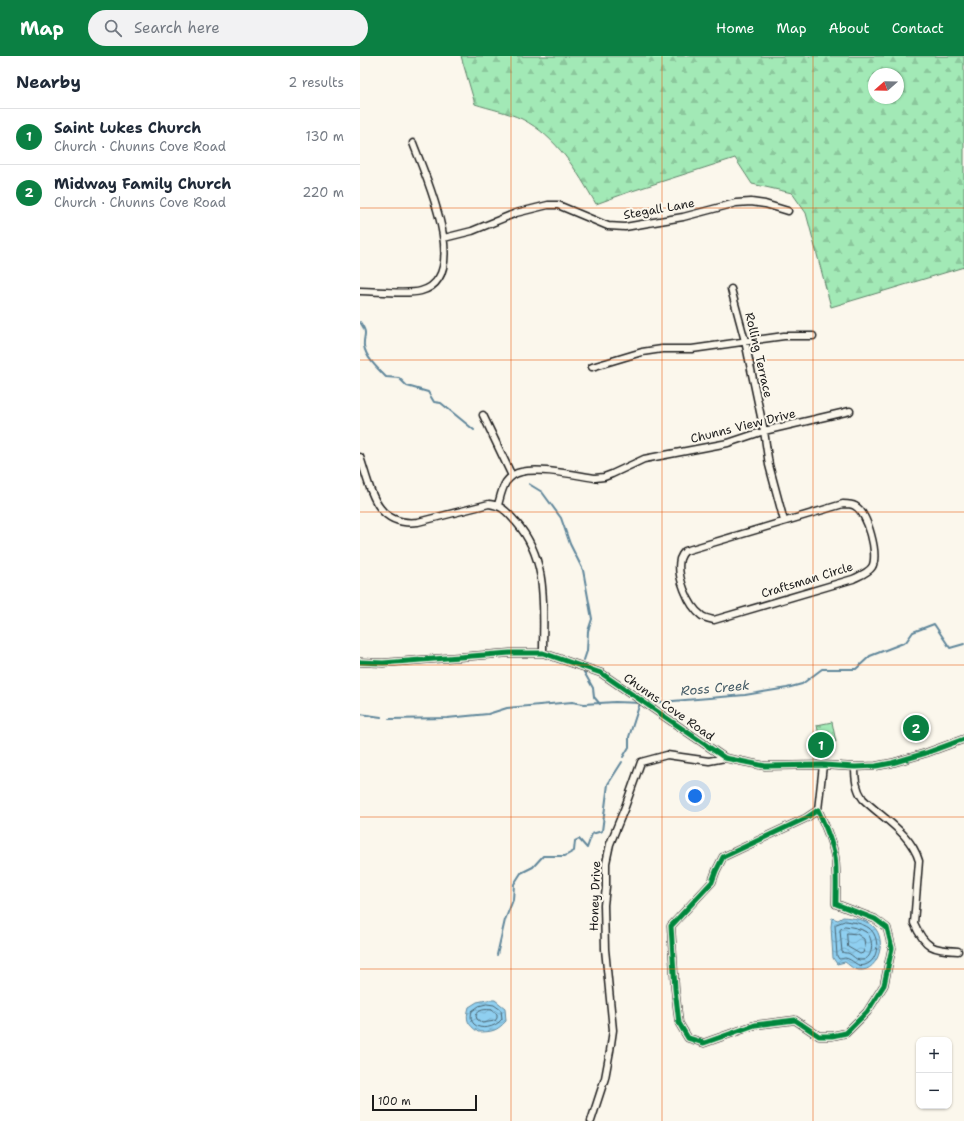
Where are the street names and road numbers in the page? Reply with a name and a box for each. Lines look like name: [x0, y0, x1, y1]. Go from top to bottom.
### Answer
street label: Stegall Lane: [622, 195, 696, 223]
street label: Rolling Terrace: [741, 311, 777, 399]
street label: Chunns View Drive: [689, 405, 797, 447]
street label: Craftsman Circle: [759, 558, 855, 602]
street label: Chunns Cove Road: [620, 670, 718, 745]
street label: Honey Drive: [586, 860, 604, 931]

